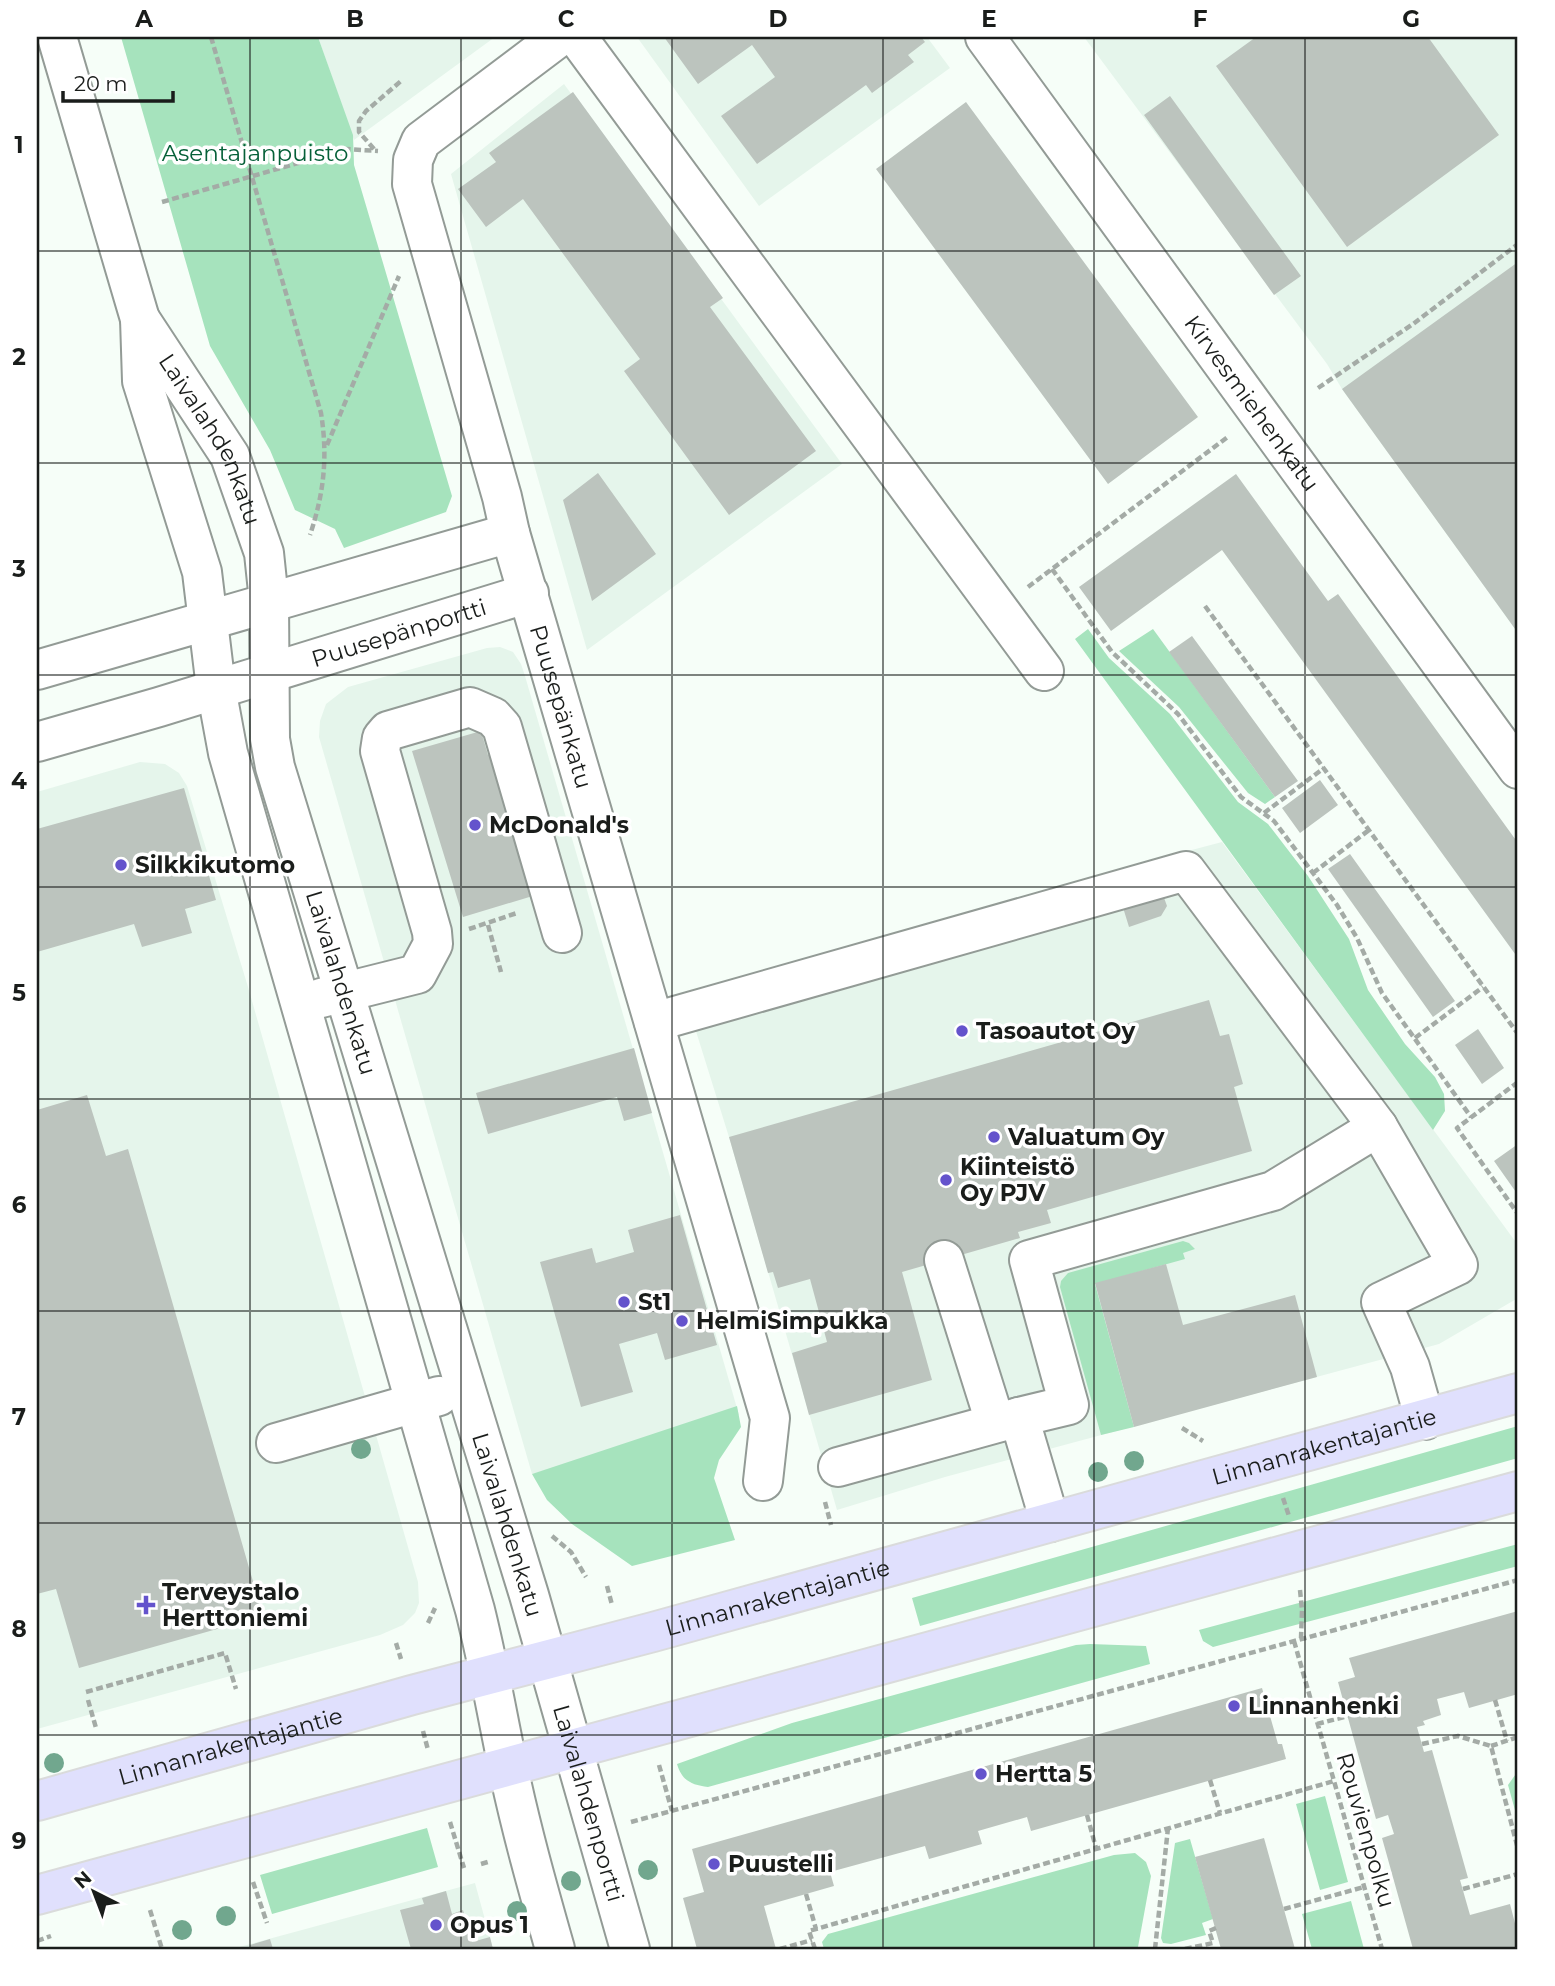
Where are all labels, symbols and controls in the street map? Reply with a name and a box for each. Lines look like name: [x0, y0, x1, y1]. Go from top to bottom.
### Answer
text: A: [134, 5, 153, 33]
text: B: [346, 5, 364, 33]
text: C: [558, 5, 575, 33]
text: D: [769, 5, 788, 33]
text: E: [981, 5, 997, 33]
text: F: [1193, 5, 1208, 33]
text: G: [1402, 5, 1420, 33]
scale bar: [63, 60, 173, 104]
text: 20 m: [74, 71, 128, 96]
text: 1: [14, 131, 24, 159]
park label: Asentajanpuisto: [162, 139, 348, 167]
street label: Kirvesmiehenkatu: [1178, 310, 1325, 497]
text: 2: [12, 343, 26, 371]
street label: Laivalahdenkatu: [153, 348, 267, 528]
text: 3: [11, 555, 26, 583]
street label: Puusepänportti: [308, 593, 490, 673]
street label: Puusepänkatu: [524, 622, 598, 792]
text: 4: [11, 767, 27, 795]
place label: McDonald's: [489, 811, 629, 839]
marker: McDonald's: [467, 817, 483, 833]
place label: Silkkikutomo: [135, 851, 295, 879]
marker: Silkkikutomo: [113, 857, 129, 873]
street label: Laivalahdenkatu: [300, 887, 383, 1078]
text: 5: [12, 979, 26, 1007]
place label: Tasoautot Oy: [976, 1017, 1135, 1045]
marker: Tasoautot Oy: [954, 1023, 970, 1039]
place label: Valuatum Oy: [1007, 1123, 1165, 1151]
marker: Valuatum Oy: [986, 1129, 1002, 1145]
place label: Kiinteistö Oy PJV: [960, 1153, 1075, 1207]
marker: Kiinteistö Oy PJV: [938, 1172, 954, 1188]
text: 6: [12, 1191, 27, 1219]
place label: St1: [638, 1288, 671, 1316]
marker: St1: [616, 1294, 632, 1310]
place label: HelmiSimpukka: [696, 1307, 889, 1335]
marker: HelmiSimpukka: [674, 1313, 690, 1329]
street label: Linnanrakentajantie: [1209, 1402, 1440, 1491]
text: 7: [12, 1403, 26, 1431]
street label: Laivalahdenkatu: [466, 1429, 549, 1620]
street label: Linnanrakentajantie: [662, 1553, 893, 1642]
place label: Terveystalo Herttoniemi: [162, 1578, 308, 1632]
marker: Terveystalo Herttoniemi: [136, 1595, 156, 1615]
text: 8: [11, 1615, 27, 1643]
place label: Linnanhenki: [1248, 1692, 1399, 1720]
marker: Linnanhenki: [1226, 1698, 1242, 1714]
street label: Linnanrakentajantie: [115, 1701, 346, 1791]
street label: Laivalahdenportti: [547, 1702, 630, 1905]
street label: Rouvienpolku: [1331, 1749, 1401, 1911]
place label: Hertta 5: [995, 1760, 1092, 1788]
marker: Hertta 5: [973, 1766, 989, 1782]
text: 9: [12, 1827, 26, 1855]
place label: Puustelli: [728, 1850, 834, 1878]
north arrow: [60, 1856, 130, 1926]
marker: Puustelli: [706, 1856, 722, 1872]
text: N: [70, 1866, 96, 1893]
place label: Opus 1: [450, 1911, 529, 1939]
marker: Opus 1: [428, 1917, 444, 1933]

